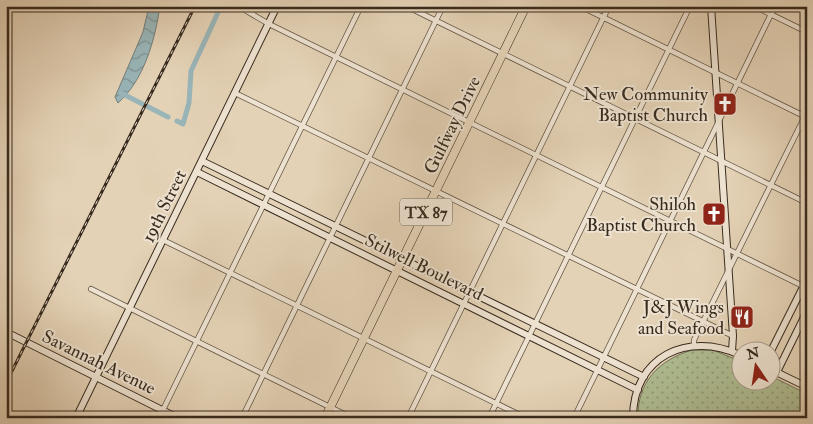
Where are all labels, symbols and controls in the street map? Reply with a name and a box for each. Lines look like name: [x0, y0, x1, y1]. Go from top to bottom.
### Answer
street label: Gulfway Drive: [419, 72, 486, 178]
place label: New Community Baptist Church: [583, 83, 709, 127]
church icon: New Community Baptist Church: [712, 91, 738, 117]
street label: 19th Street: [137, 166, 192, 246]
place label: Shiloh Baptist Church: [586, 193, 697, 237]
road number: TX 87: [400, 198, 452, 226]
church icon: Shiloh Baptist Church: [701, 201, 727, 227]
street label: Stilwell Boulevard: [361, 229, 487, 306]
place label: J&J Wings and Seafood: [638, 296, 724, 340]
restaurant icon: J&J Wings and Seafood: [729, 304, 755, 330]
street label: Savannah Avenue: [38, 325, 160, 400]
north arrow: [730, 342, 780, 392]
text: N: [744, 344, 762, 364]

